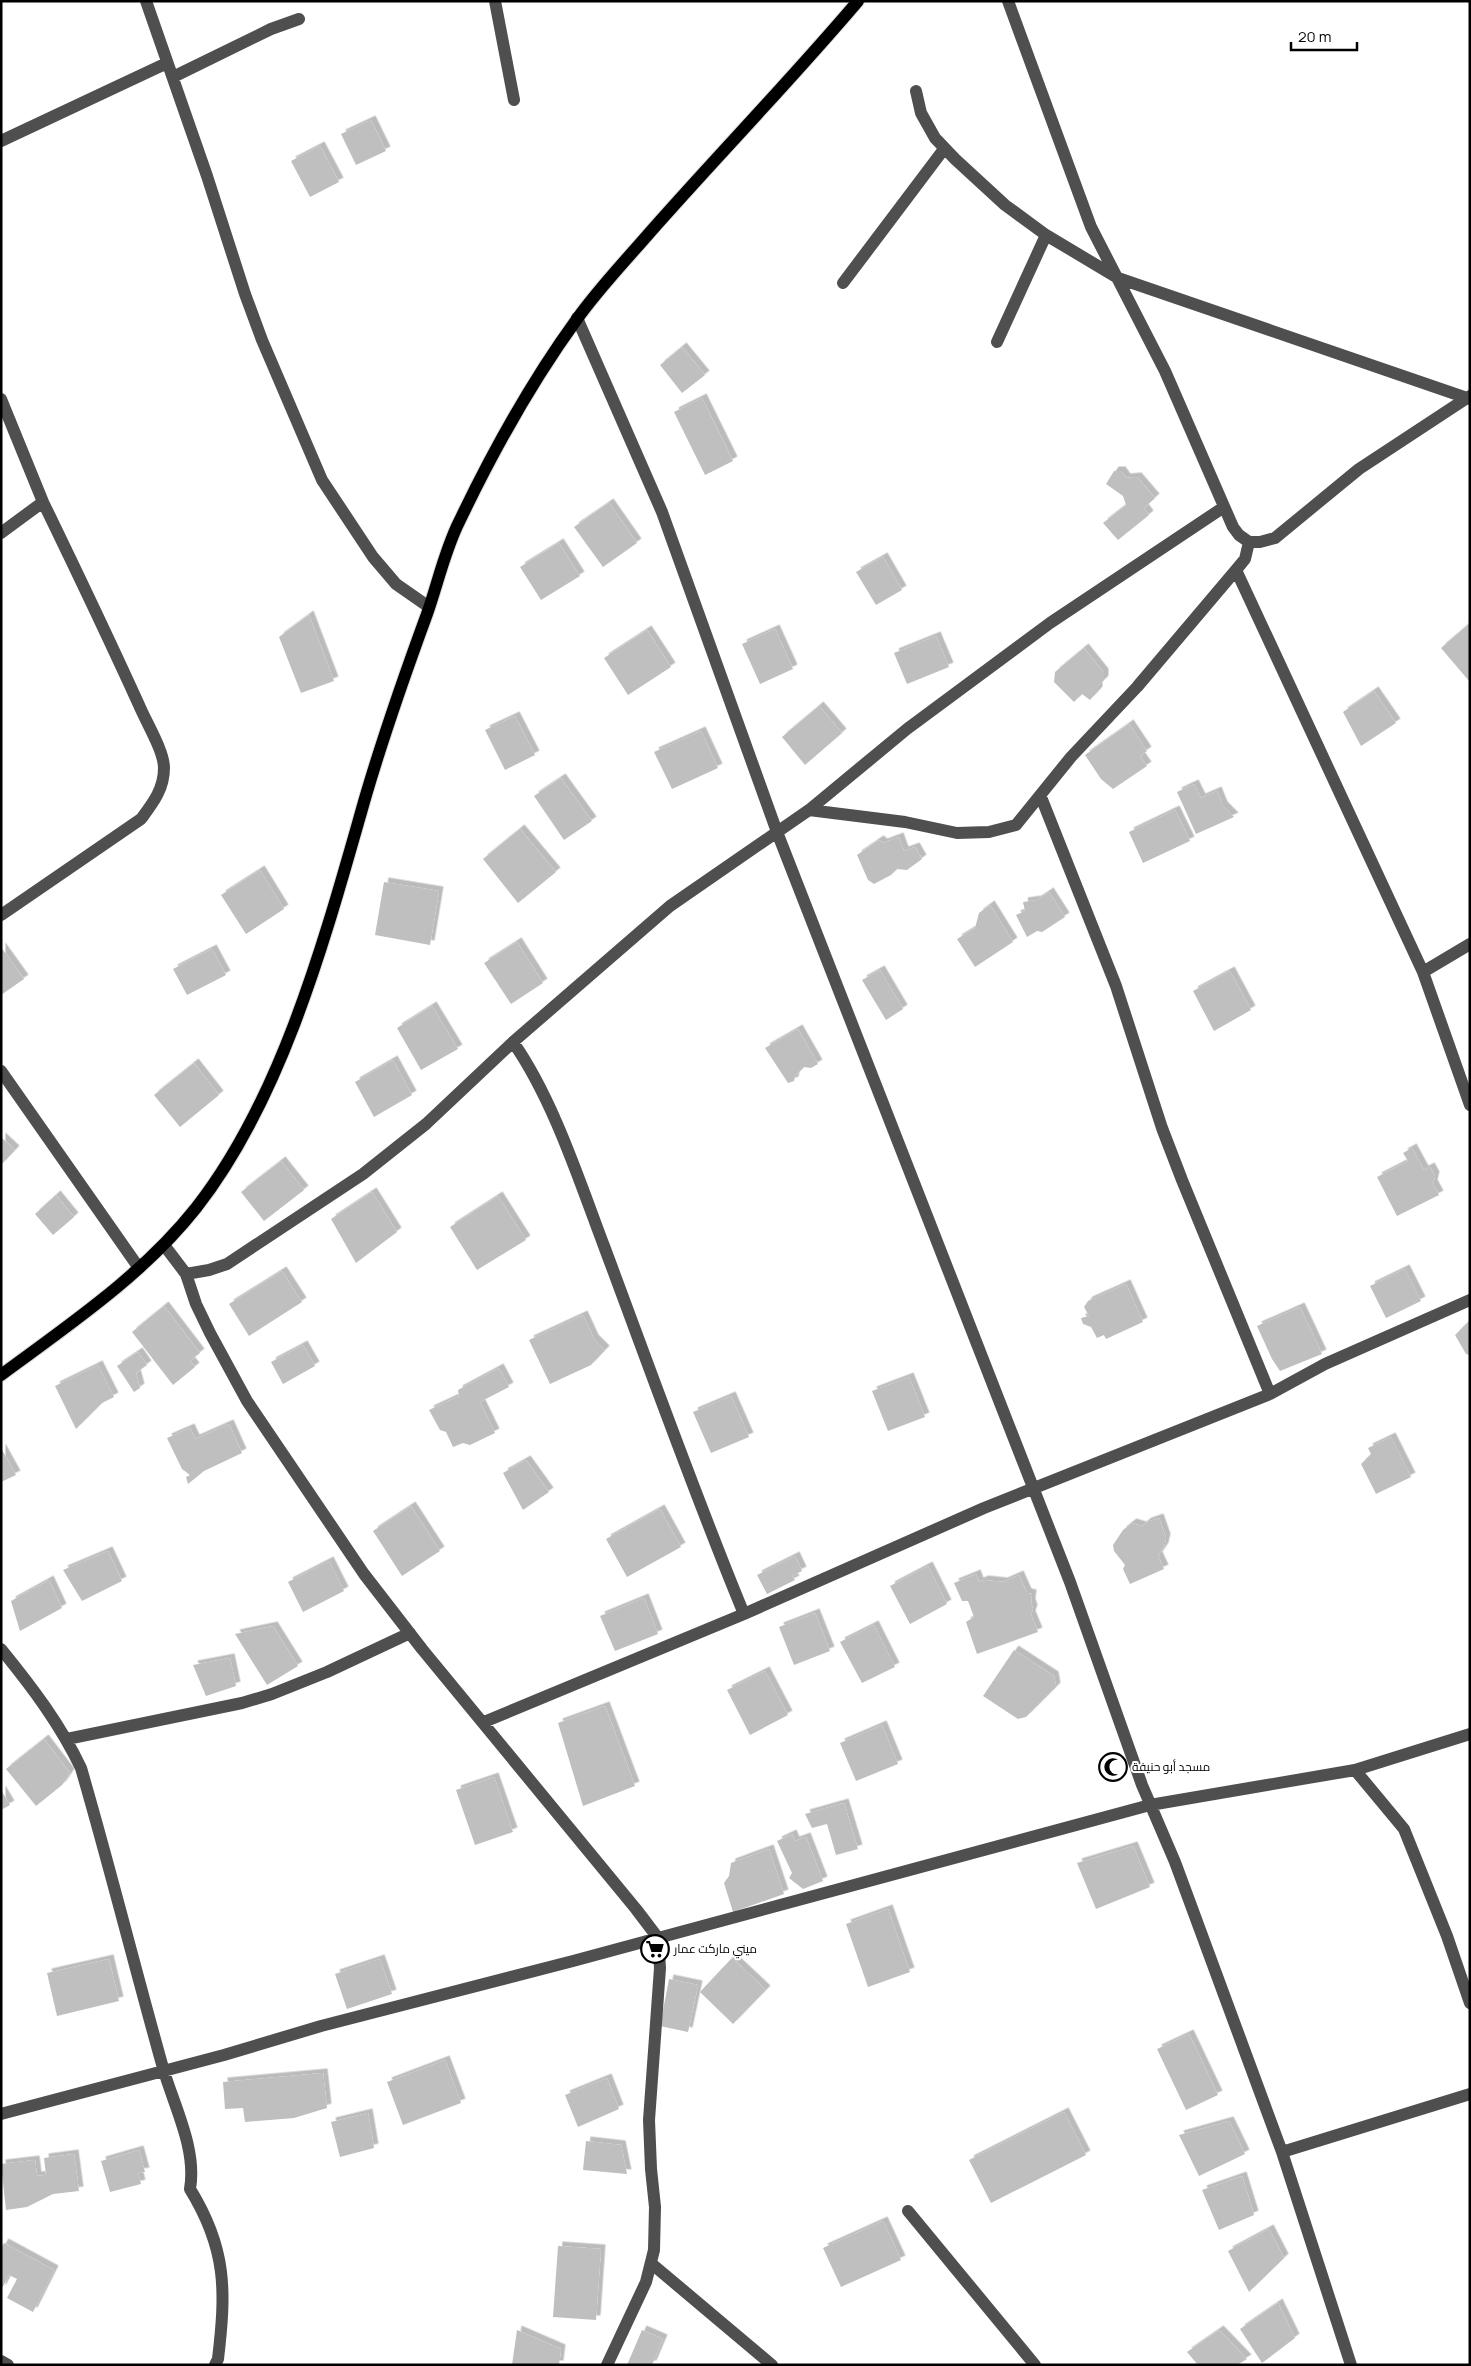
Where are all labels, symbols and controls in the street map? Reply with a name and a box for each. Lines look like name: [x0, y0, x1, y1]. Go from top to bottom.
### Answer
scale bar: [1291, 20, 1357, 52]
text: 20 m: [1298, 26, 1331, 47]
mosque icon: مسجد أبو حنيفة: [1098, 1752, 1128, 1782]
place label: مسجد أبو حنيفة: [1132, 1758, 1210, 1775]
supermarket icon: ميني ماركت عمار: [640, 1934, 670, 1964]
place label: ميني ماركت عمار: [673, 1940, 757, 1959]

